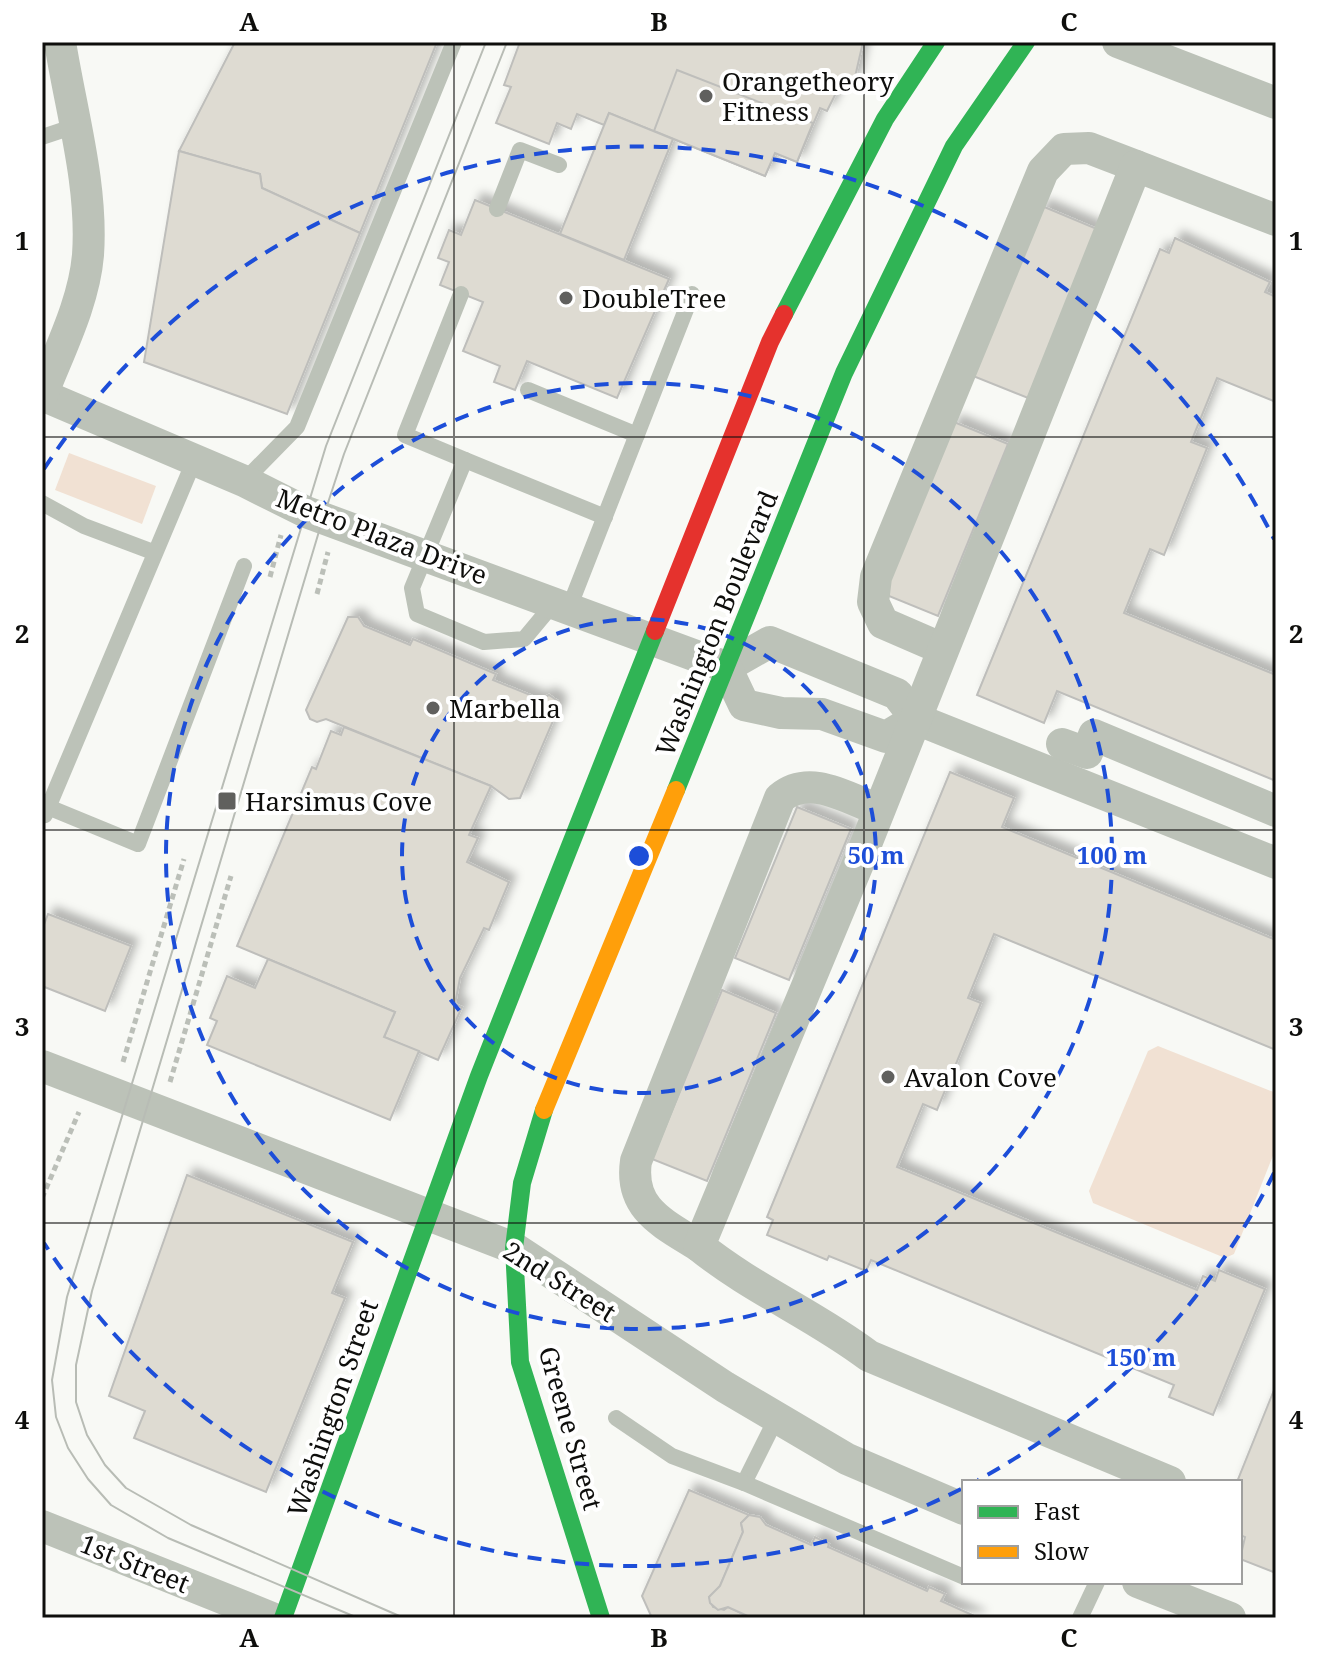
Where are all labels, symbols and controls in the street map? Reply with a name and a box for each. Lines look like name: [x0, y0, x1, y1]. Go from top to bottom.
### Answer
text: A: [239, 3, 259, 39]
text: B: [650, 3, 668, 39]
text: C: [1060, 3, 1078, 39]
place label: Orangetheory Fitness: [722, 63, 894, 129]
marker: Orangetheory Fitness: [697, 87, 715, 105]
text: 1: [15, 222, 29, 258]
text: 1: [1289, 222, 1303, 258]
place label: DoubleTree: [582, 280, 726, 316]
marker: DoubleTree: [557, 289, 575, 307]
street label: Metro Plaza Drive: [271, 479, 493, 593]
street label: Washington Boulevard: [646, 485, 786, 761]
text: 2: [15, 615, 29, 651]
text: 2: [1289, 615, 1303, 651]
place label: Marbella: [449, 690, 561, 726]
marker: Marbella: [424, 699, 442, 717]
place label: Harsimus Cove: [245, 783, 432, 819]
marker: Harsimus Cove: [216, 790, 238, 812]
text: 50 m: [847, 838, 905, 871]
text: 100 m: [1077, 838, 1148, 871]
centre of rings: [625, 842, 653, 870]
text: 3: [15, 1008, 29, 1044]
text: 3: [1289, 1008, 1303, 1044]
place label: Avalon Cove: [904, 1059, 1057, 1095]
marker: Avalon Cove: [879, 1068, 897, 1086]
street label: 2nd Street: [497, 1232, 623, 1330]
street label: Washington Street: [278, 1295, 386, 1521]
text: 150 m: [1106, 1340, 1177, 1373]
street label: Greene Street: [530, 1342, 612, 1514]
text: 4: [15, 1401, 30, 1437]
text: 4: [1289, 1401, 1304, 1437]
legend: [962, 1480, 1242, 1584]
text: Fast: [1034, 1494, 1080, 1527]
street label: 1st Street: [75, 1525, 195, 1601]
text: Slow: [1034, 1534, 1089, 1567]
text: A: [239, 1619, 259, 1655]
text: B: [650, 1619, 668, 1655]
text: C: [1060, 1619, 1078, 1655]

